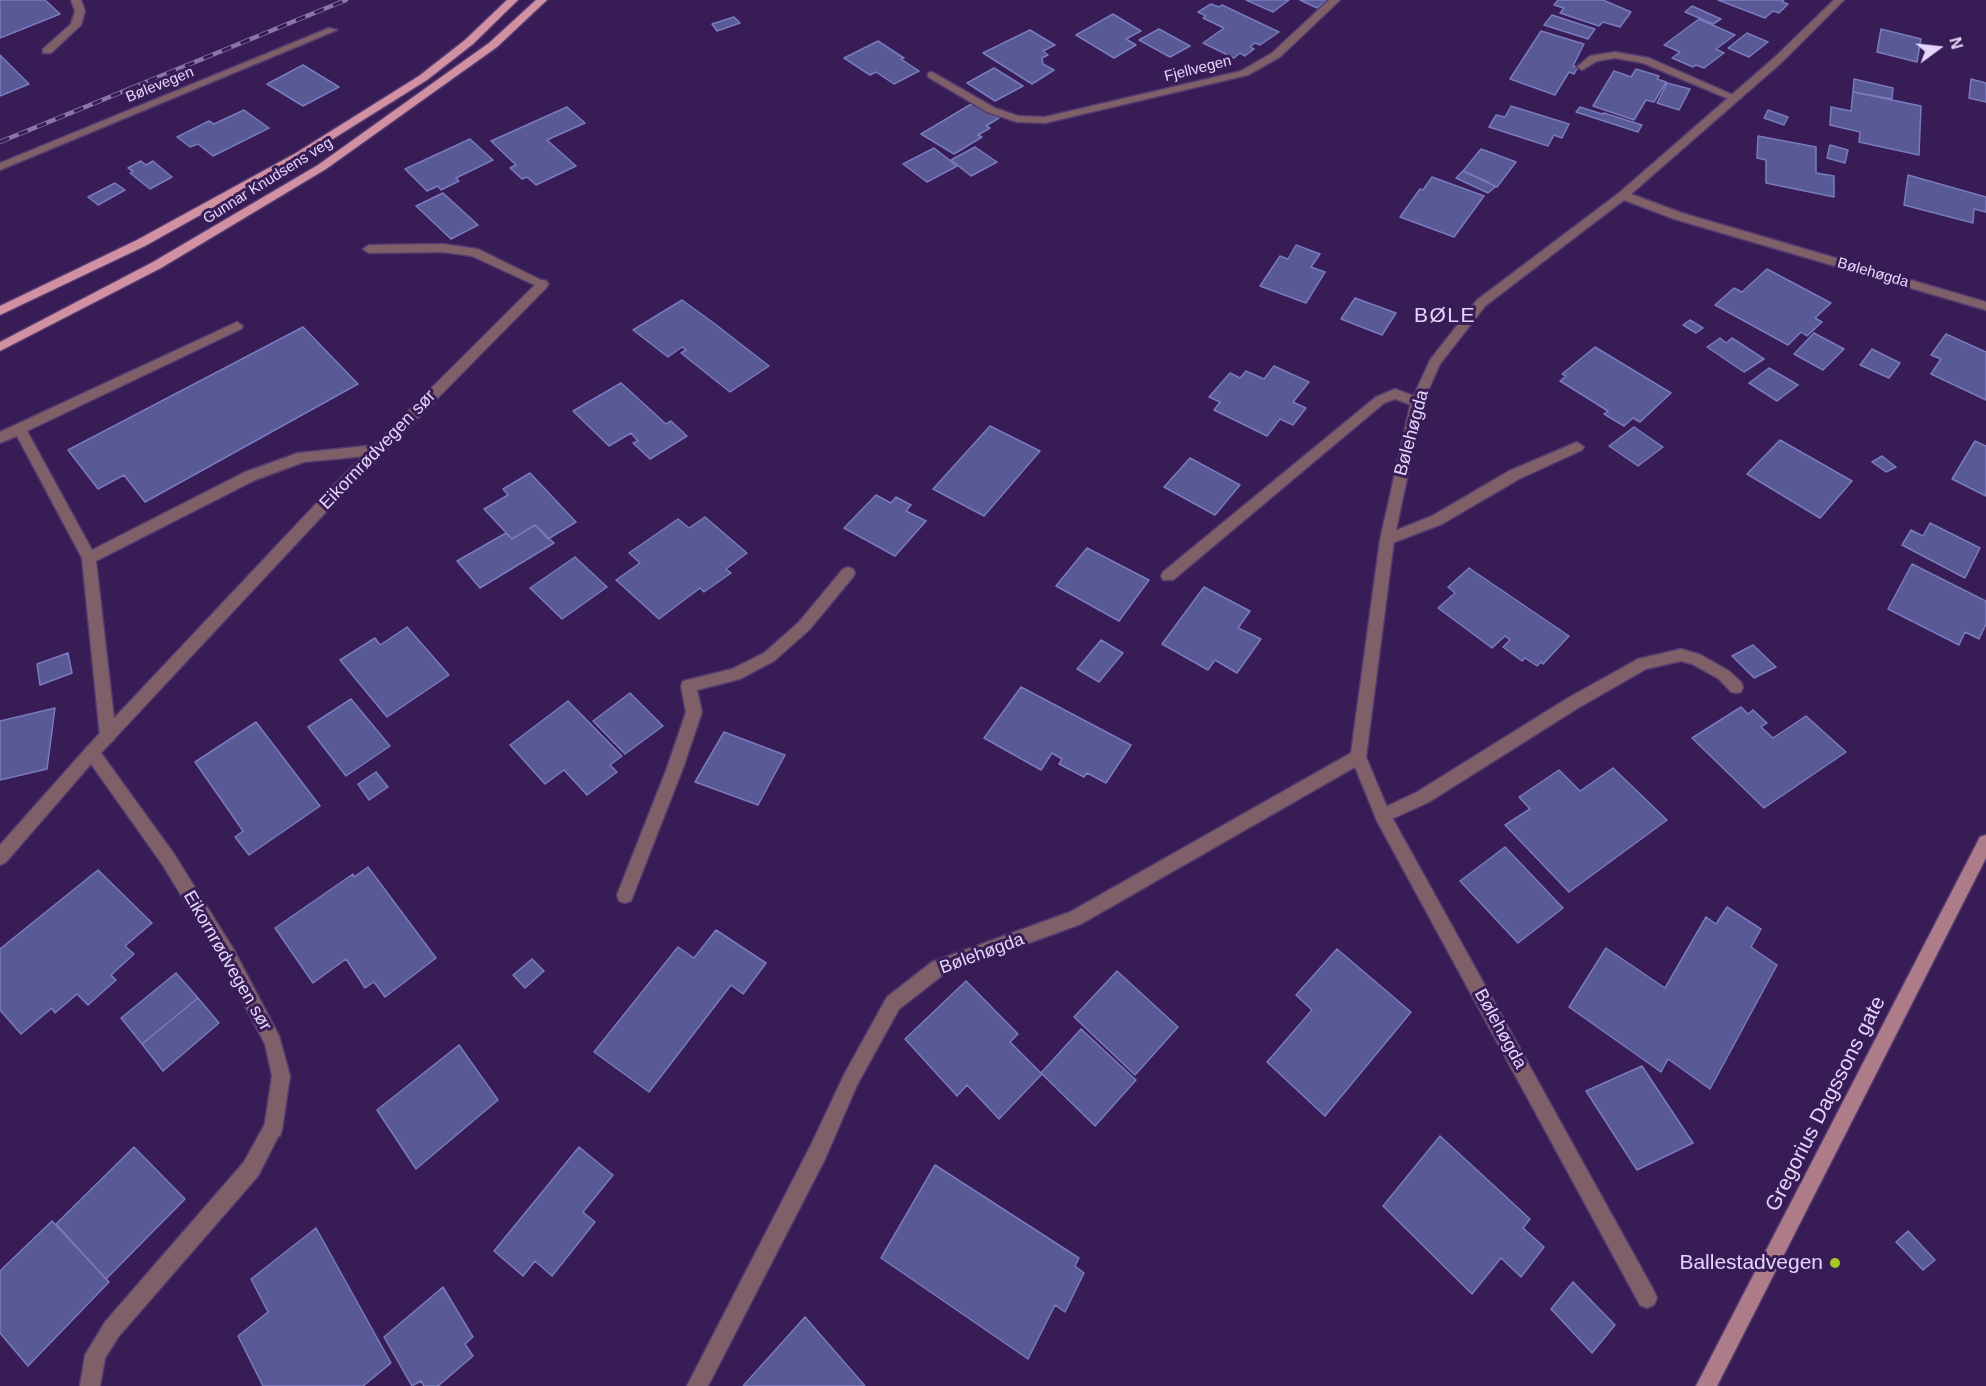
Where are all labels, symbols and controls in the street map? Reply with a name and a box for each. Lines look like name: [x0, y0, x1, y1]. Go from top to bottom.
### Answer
north arrow: [1908, 18, 1968, 78]
text: N: [1946, 35, 1966, 51]
street label: Fjellvegen: [1163, 52, 1233, 86]
street label: Bølevegen: [123, 63, 197, 107]
street label: Gunnar Knudsens veg: [200, 134, 336, 228]
street label: Bølehøgda: [1835, 254, 1911, 292]
district label: BØLE: [1414, 303, 1476, 329]
street label: Eikornrødvegen sør: [315, 386, 441, 514]
street label: Bølehøgda: [1390, 388, 1434, 478]
street label: Eikornrødvegen sør: [178, 887, 276, 1035]
street label: Bølehøgda: [937, 929, 1027, 979]
street label: Bølehøgda: [1469, 985, 1531, 1073]
street label: Gregorius Dagssons gate: [1761, 992, 1891, 1216]
place label: Ballestadvegen: [1679, 1250, 1823, 1276]
marker: Ballestadvegen: [1828, 1256, 1842, 1270]

